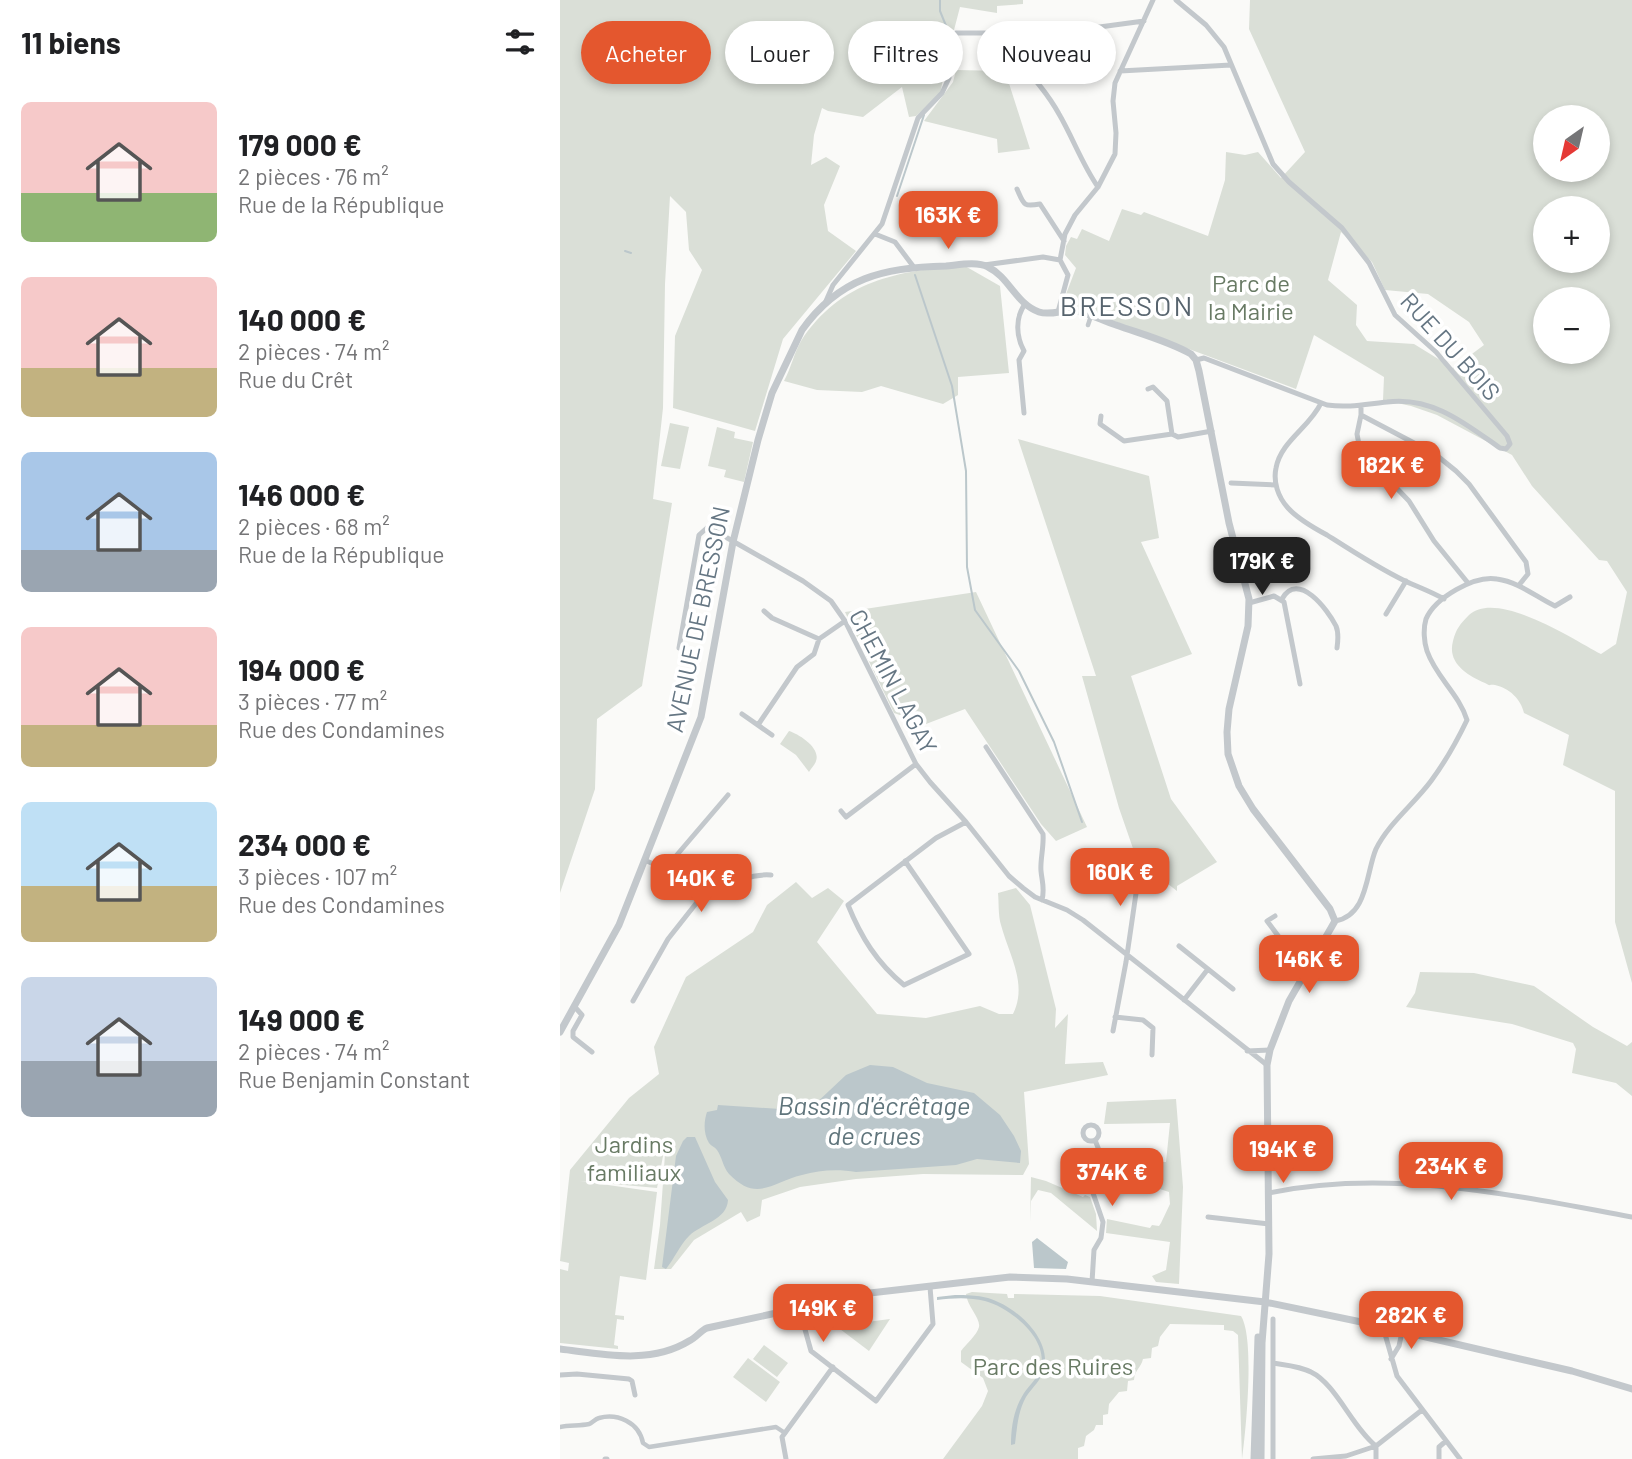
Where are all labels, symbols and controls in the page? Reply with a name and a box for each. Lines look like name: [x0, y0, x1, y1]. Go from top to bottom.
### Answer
chip: Acheter: [581, 21, 711, 84]
chip: Louer: [725, 21, 834, 84]
chip: Filtres: [848, 21, 963, 84]
chip: Nouveau: [977, 21, 1116, 84]
icon: filters: [501, 23, 539, 61]
text: 11 biens: [21, 24, 121, 60]
north arrow: [1533, 105, 1610, 182]
map controls: [1533, 105, 1610, 364]
text: 179 000 €: [238, 126, 362, 162]
icon: home: [77, 130, 161, 214]
text: 2 pièces · 76 m²: [238, 162, 389, 190]
text: Rue de la République: [238, 190, 445, 218]
pin: 163K €: [891, 191, 1005, 251]
button: +: [1533, 196, 1610, 273]
text: 163K €: [915, 200, 981, 228]
park label: Parc de la Mairie: [1208, 268, 1294, 325]
street label: RUE DU BOIS: [1395, 286, 1507, 406]
button: −: [1533, 287, 1610, 364]
district label: BRESSON: [1060, 288, 1194, 322]
text: 140 000 €: [238, 301, 366, 337]
icon: home: [77, 305, 161, 389]
text: 2 pièces · 74 m²: [238, 337, 389, 365]
text: Rue du Crêt: [238, 365, 353, 393]
pin: 182K €: [1334, 442, 1448, 501]
text: 182K €: [1357, 450, 1425, 478]
text: 146 000 €: [238, 476, 365, 512]
icon: home: [77, 480, 161, 564]
street label: AVENUE DE BRESSON: [659, 503, 735, 735]
text: 2 pièces · 68 m²: [238, 512, 390, 540]
pin: 179K €: [1205, 538, 1319, 597]
text: Rue de la République: [238, 540, 445, 568]
text: 179K €: [1229, 546, 1295, 574]
street label: CHEMIN LAGAY: [844, 604, 944, 758]
text: 194 000 €: [238, 651, 365, 687]
icon: home: [77, 655, 161, 739]
text: 3 pièces · 77 m²: [238, 687, 387, 715]
text: Rue des Condamines: [238, 715, 445, 743]
text: 234 000 €: [238, 826, 371, 862]
icon: home: [77, 830, 161, 914]
pin: 160K €: [1063, 848, 1177, 908]
pin: 140K €: [644, 855, 758, 914]
text: 160K €: [1086, 857, 1154, 885]
text: 3 pièces · 107 m²: [238, 862, 397, 890]
text: 140K €: [667, 863, 735, 891]
text: Rue des Condamines: [238, 890, 445, 918]
pin: 146K €: [1252, 936, 1366, 995]
text: 146K €: [1275, 944, 1343, 972]
text: 149 000 €: [238, 1001, 365, 1037]
icon: home: [77, 1005, 161, 1089]
text: 2 pièces · 74 m²: [238, 1037, 389, 1065]
text: Rue Benjamin Constant: [238, 1065, 470, 1093]
water label: Bassin d'écrêtage de crues: [778, 1089, 970, 1150]
pin: 194K €: [1226, 1126, 1340, 1185]
park label: Jardins familiaux: [587, 1129, 681, 1186]
text: 194K €: [1249, 1134, 1317, 1162]
pin: 234K €: [1394, 1142, 1508, 1202]
pin: 374K €: [1055, 1148, 1169, 1208]
text: 234K €: [1415, 1151, 1487, 1179]
text: 374K €: [1076, 1157, 1148, 1185]
pin: 149K €: [766, 1284, 880, 1344]
pin: 282K €: [1354, 1292, 1468, 1351]
text: 149K €: [789, 1293, 857, 1321]
text: 282K €: [1375, 1300, 1447, 1328]
park label: Parc des Ruires: [973, 1351, 1133, 1380]

